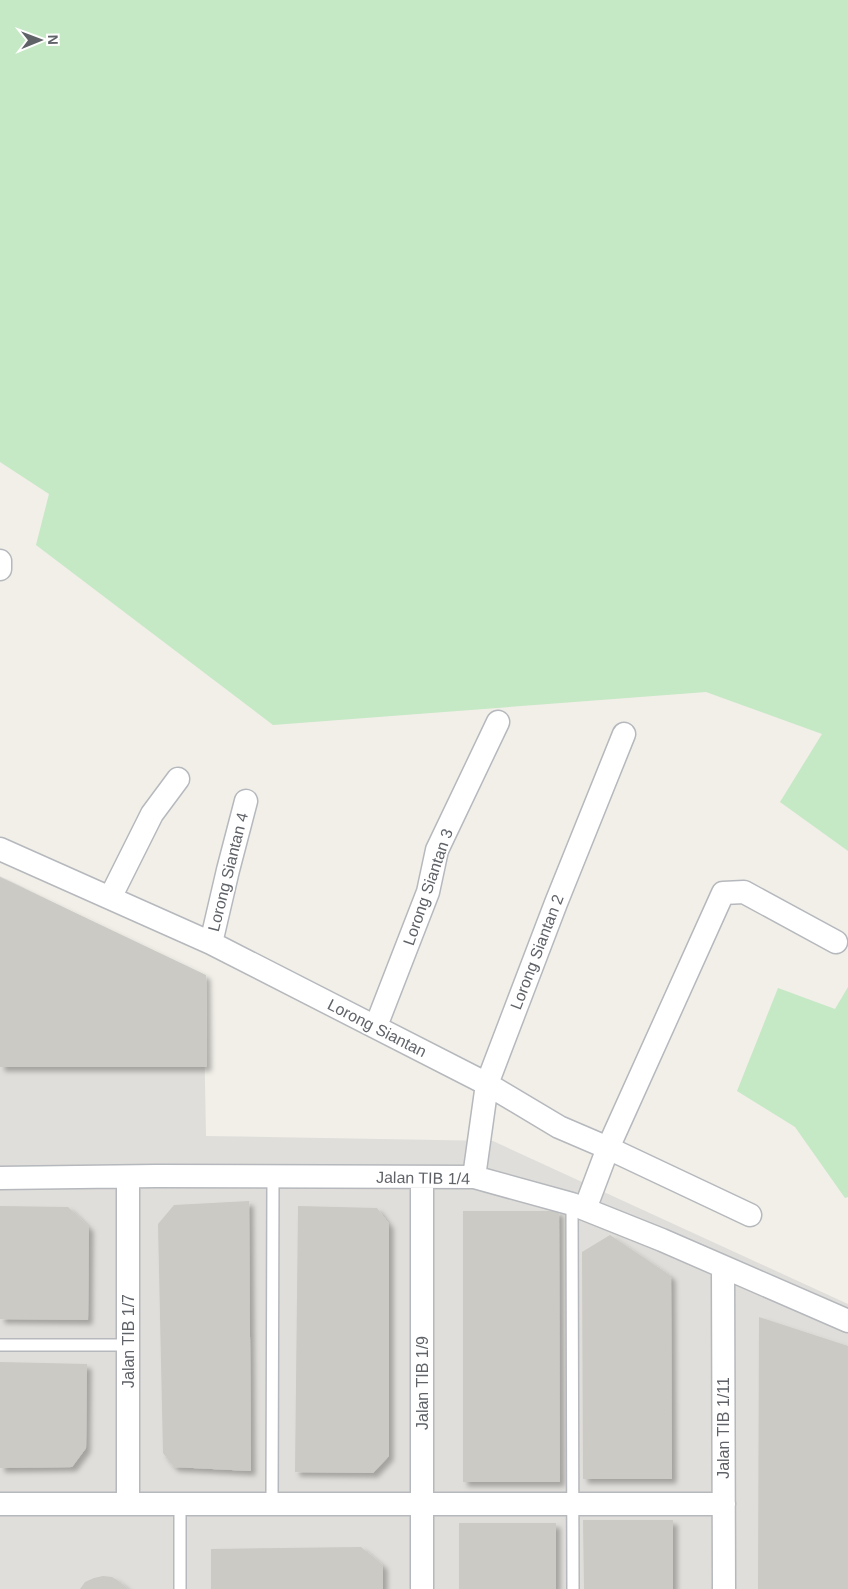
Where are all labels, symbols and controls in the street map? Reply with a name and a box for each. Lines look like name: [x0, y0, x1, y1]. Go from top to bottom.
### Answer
north arrow: [15, 15, 65, 65]
text: N: [45, 35, 61, 45]
street label: Lorong Siantan 4: [205, 811, 251, 933]
street label: Lorong Siantan 3: [400, 827, 456, 947]
street label: Lorong Siantan 2: [507, 892, 567, 1012]
street label: Lorong Siantan: [325, 996, 429, 1060]
street label: Jalan TIB 1/4: [376, 1169, 470, 1187]
street label: Jalan TIB 1/7: [120, 1294, 137, 1388]
street label: Jalan TIB 1/9: [414, 1336, 431, 1430]
street label: Jalan TIB 1/11: [715, 1377, 732, 1479]

